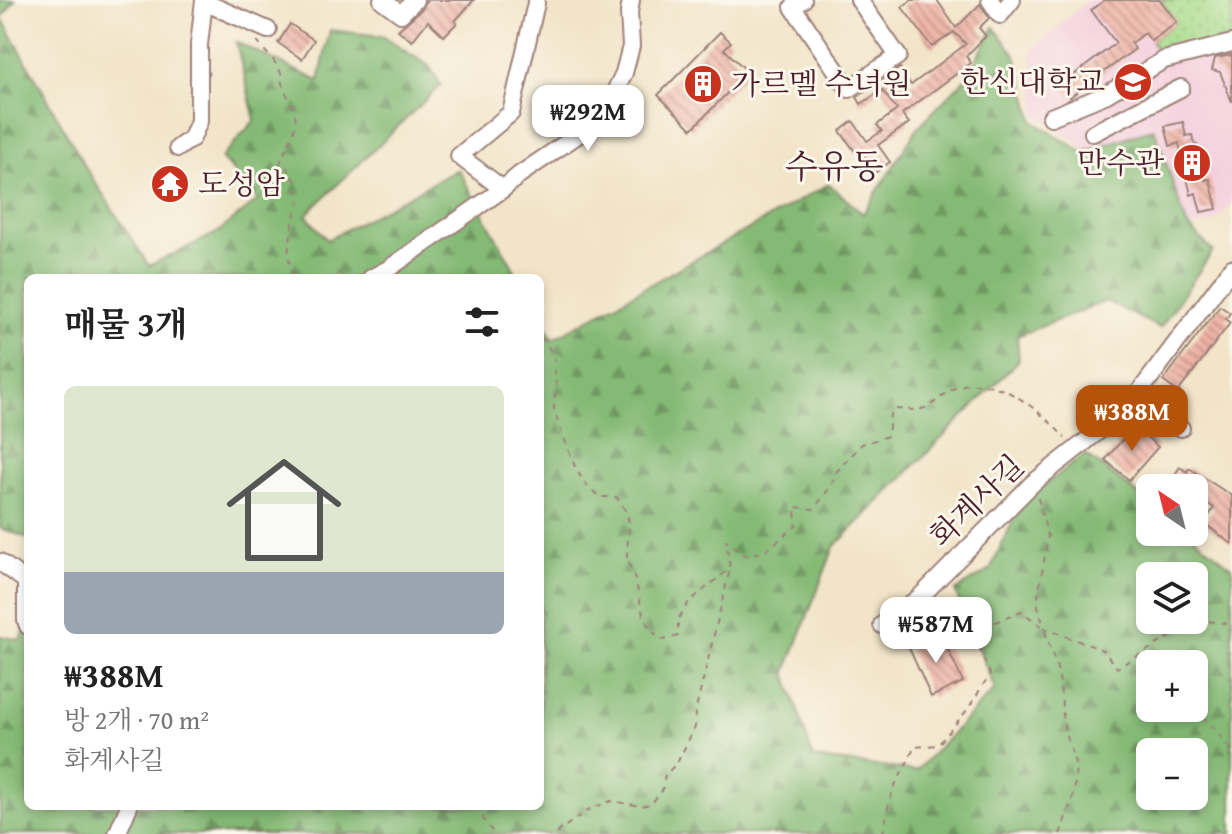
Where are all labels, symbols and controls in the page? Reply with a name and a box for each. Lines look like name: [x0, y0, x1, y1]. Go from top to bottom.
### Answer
place label: 한신대학교: [960, 59, 1105, 103]
place label: 가르멜 수녀원: [731, 61, 912, 105]
school or university icon: 한신대학교: [1112, 61, 1154, 103]
building icon: 가르멜 수녀원: [682, 63, 724, 105]
pin: ₩292M: [532, 85, 644, 153]
text: ₩292M: [550, 91, 626, 130]
place label: 만수관: [1077, 140, 1165, 184]
district label: 수유동: [785, 141, 883, 190]
building icon: 만수관: [1171, 142, 1213, 184]
place label: 도성암: [198, 161, 285, 205]
temple icon: 도성암: [149, 163, 191, 205]
text: 매물 3개: [64, 299, 188, 348]
icon: filters: [460, 300, 504, 344]
pin: ₩388M: [1076, 385, 1188, 453]
text: ₩388M: [1094, 391, 1170, 430]
icon: home: [212, 438, 356, 582]
street label: 화계사길: [919, 444, 1033, 556]
north arrow: [1136, 474, 1208, 546]
map controls: [1136, 474, 1208, 810]
button: layers: [1136, 562, 1208, 634]
pin: ₩587M: [880, 597, 992, 665]
text: ₩587M: [898, 603, 974, 642]
text: ₩388M: [64, 650, 164, 699]
button: +: [1136, 650, 1208, 722]
text: 방 2개 · 70 m²: [64, 700, 209, 739]
button: −: [1136, 738, 1208, 810]
text: 화계사길: [64, 740, 164, 779]

